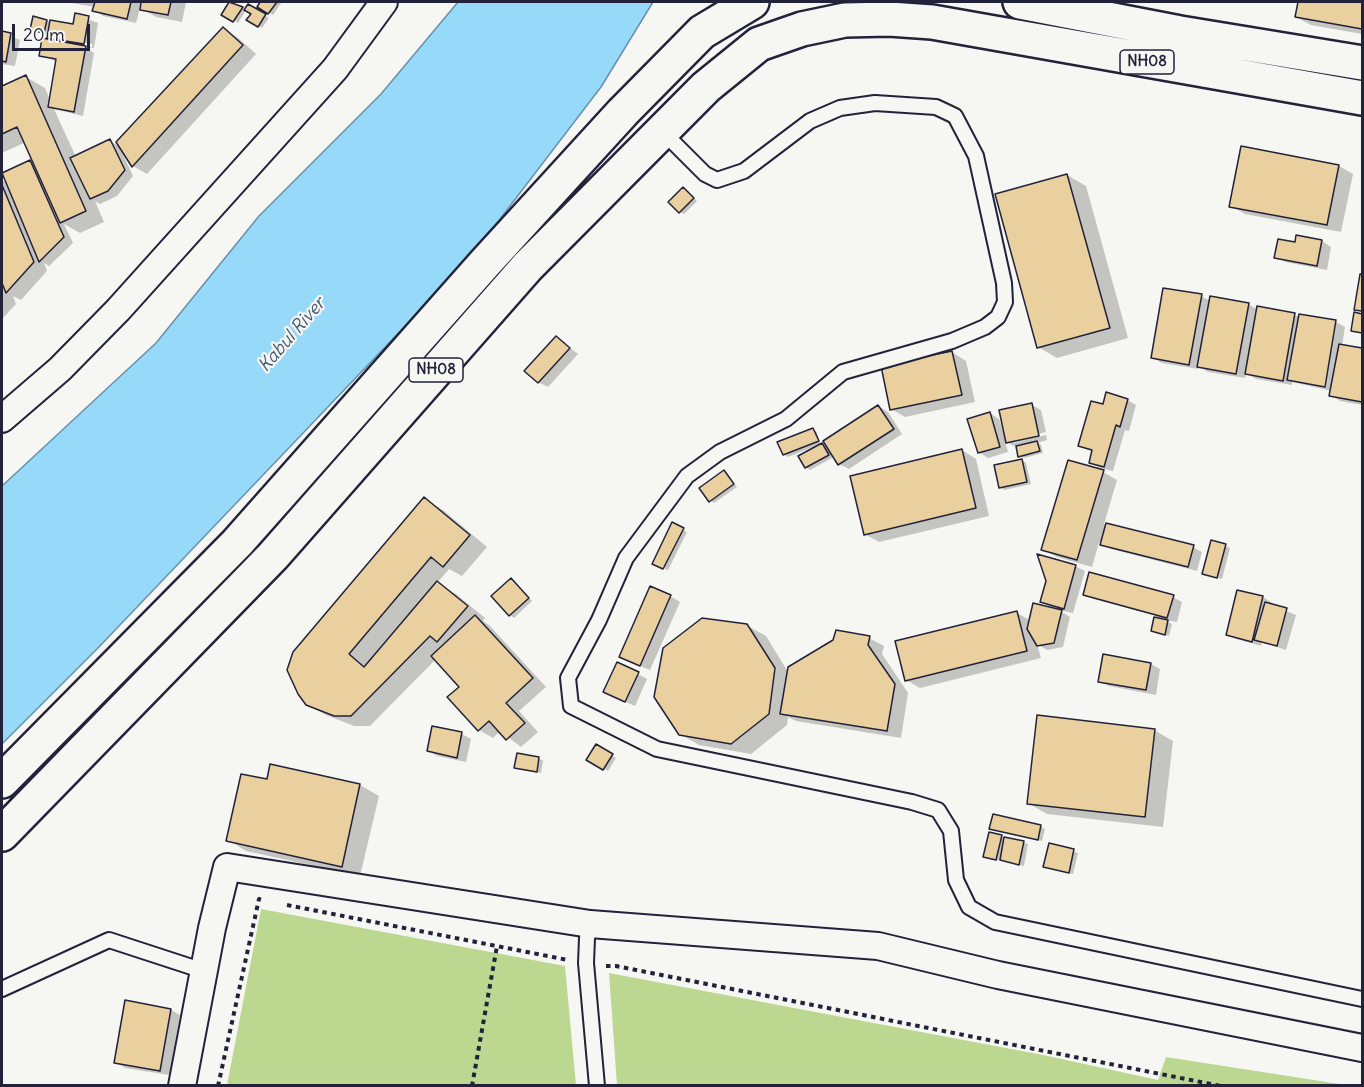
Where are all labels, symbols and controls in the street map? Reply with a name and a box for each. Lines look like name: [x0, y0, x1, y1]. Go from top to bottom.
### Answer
scale bar: [15, 12, 93, 50]
text: 20 m: [23, 23, 65, 46]
road number: NH08: [1120, 50, 1174, 74]
water label: Kabul River: [254, 293, 330, 377]
road number: NH08: [409, 358, 463, 382]

